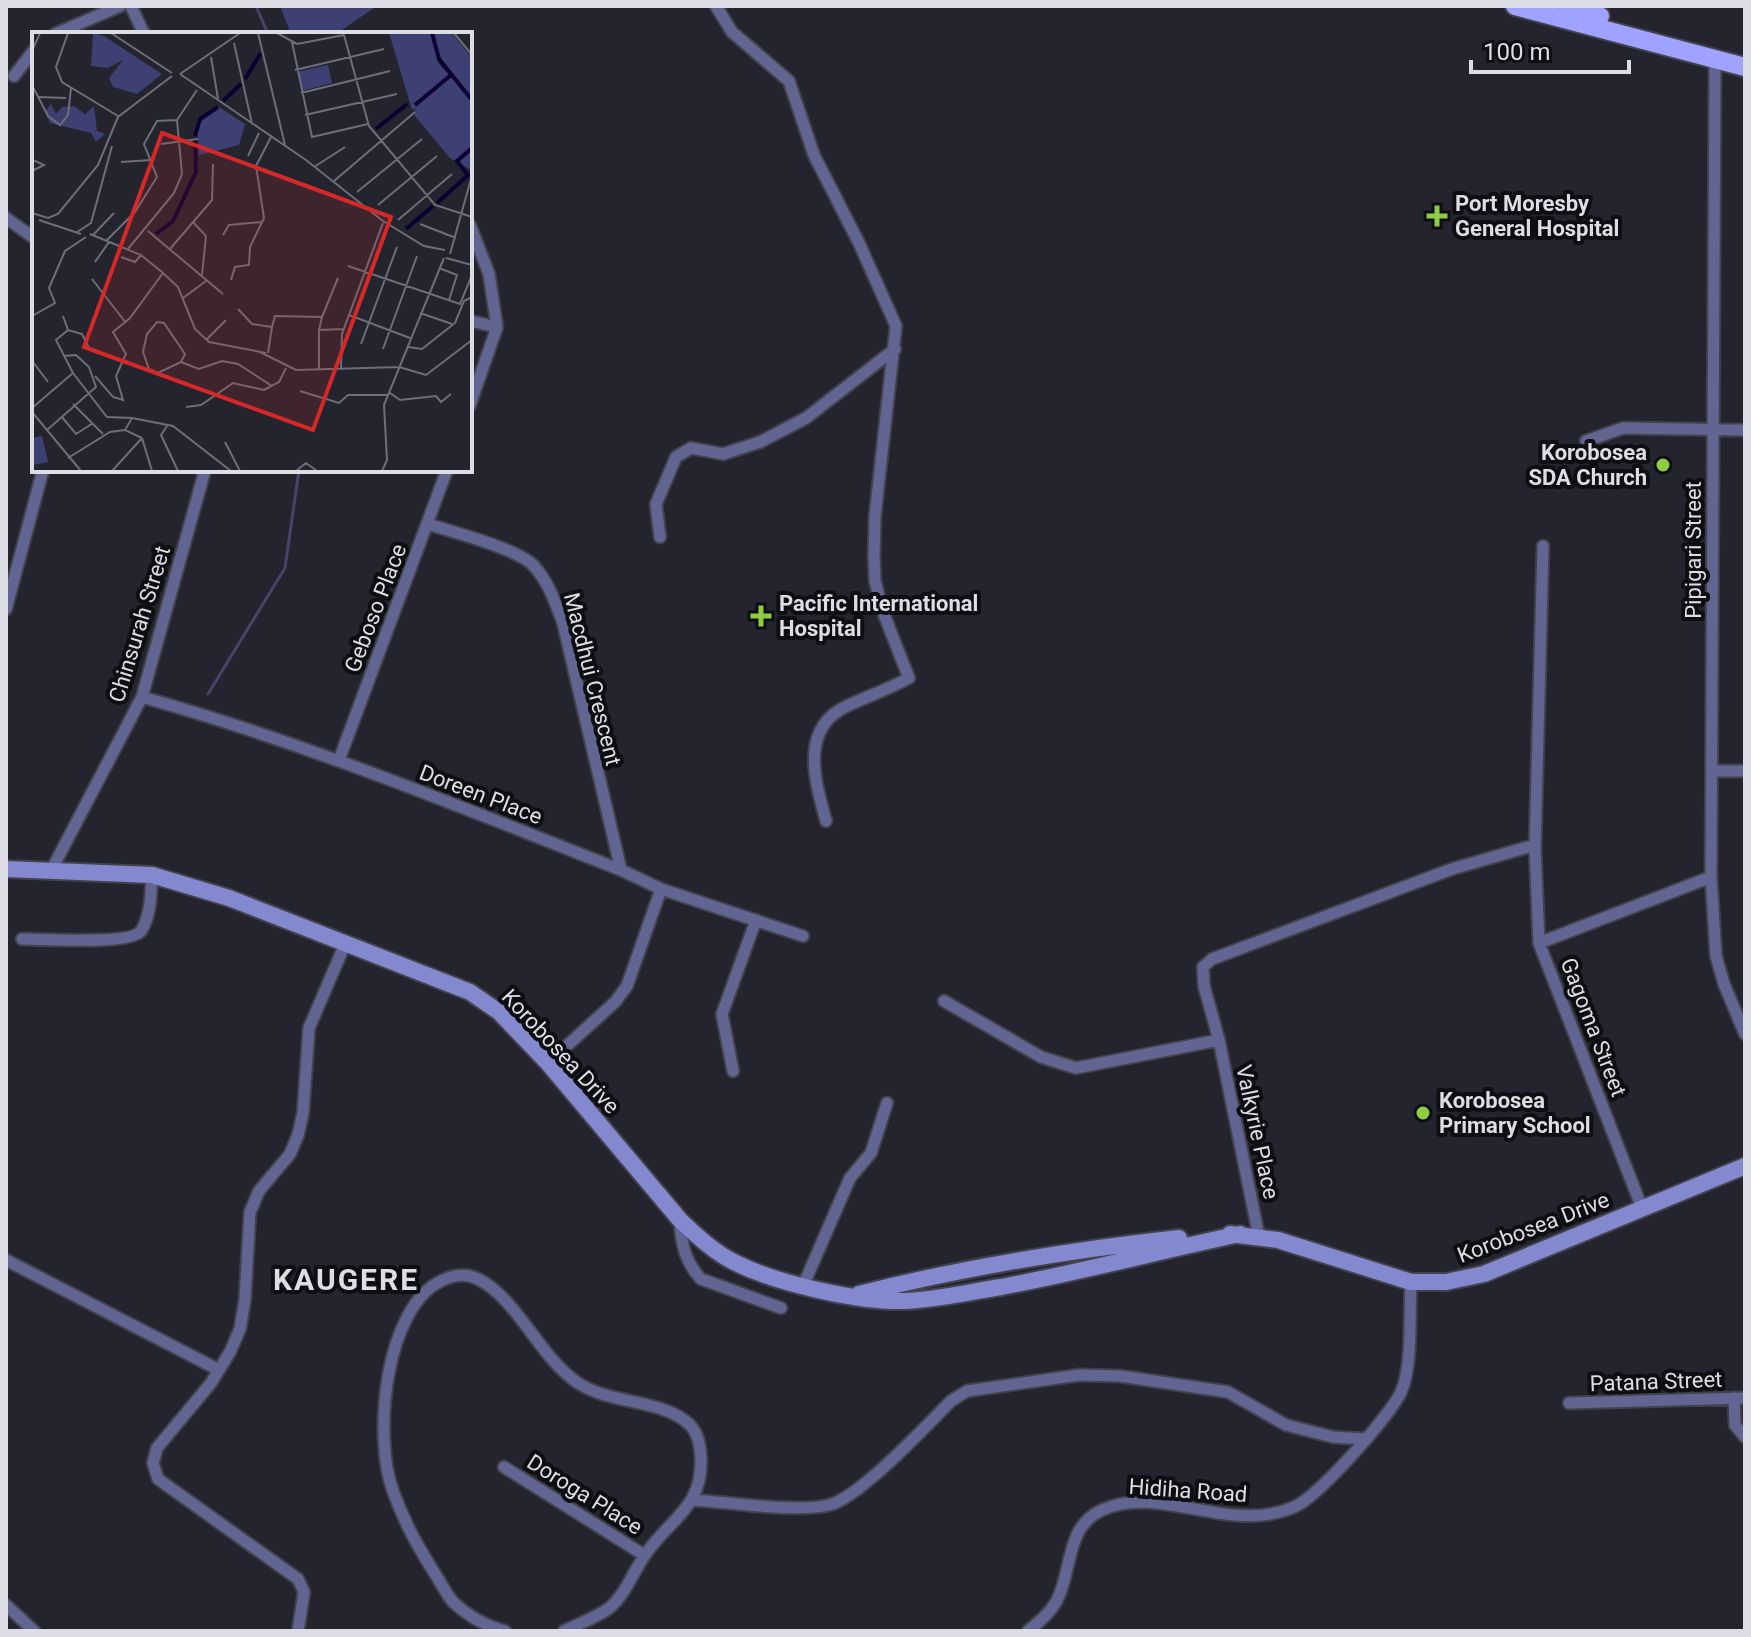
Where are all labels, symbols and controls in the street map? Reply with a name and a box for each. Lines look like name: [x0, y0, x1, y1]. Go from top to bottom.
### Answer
scale bar: [1471, 24, 1629, 74]
inset map: [32, 32, 472, 472]
text: 100 m: [1483, 38, 1550, 66]
place label: Port Moresby General Hospital: [1455, 191, 1619, 241]
marker: Port Moresby General Hospital: [1426, 205, 1448, 227]
place label: Korobosea SDA Church: [1528, 440, 1647, 490]
marker: Korobosea SDA Church: [1654, 456, 1672, 474]
street label: Pipigari Street: [1681, 481, 1706, 619]
street label: Geboso Place: [340, 541, 411, 676]
street label: Chinsurah Street: [104, 543, 175, 705]
street label: Macdhui Crescent: [559, 590, 626, 768]
place label: Pacific International Hospital: [779, 591, 978, 641]
marker: Pacific International Hospital: [750, 605, 772, 627]
street label: Doreen Place: [416, 760, 546, 829]
street label: Gagoma Street: [1556, 954, 1631, 1100]
street label: Korobosea Drive: [497, 984, 625, 1119]
street label: Valkyrie Place: [1231, 1063, 1284, 1202]
place label: Korobosea Primary School: [1439, 1088, 1591, 1138]
marker: Korobosea Primary School: [1414, 1104, 1432, 1122]
street label: Korobosea Drive: [1454, 1187, 1613, 1268]
district label: KAUGERE: [273, 1262, 419, 1297]
street label: Patana Street: [1589, 1367, 1723, 1396]
street label: Doroga Place: [523, 1449, 647, 1540]
street label: Hidiha Road: [1128, 1474, 1248, 1507]

